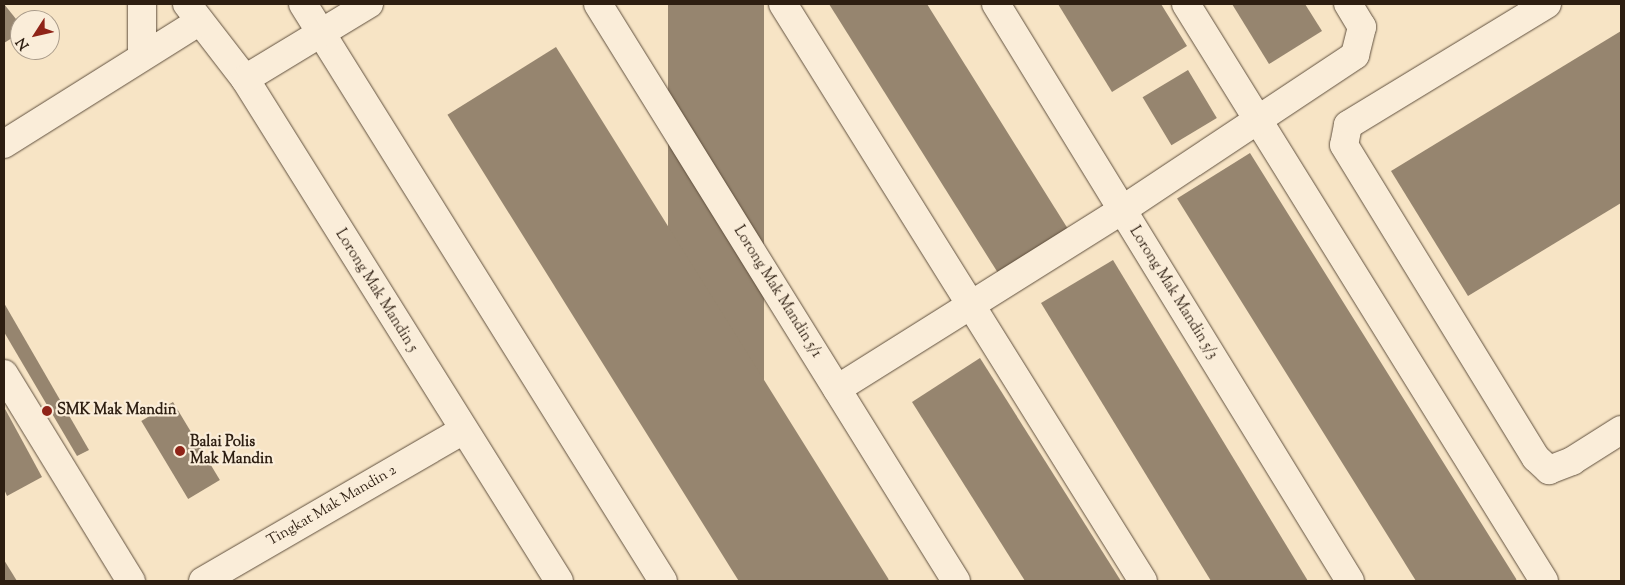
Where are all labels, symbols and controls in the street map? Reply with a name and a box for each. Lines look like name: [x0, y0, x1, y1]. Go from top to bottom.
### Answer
north arrow: [10, 10, 60, 60]
text: N: [12, 33, 35, 53]
street label: Lorong Mak Mandin 5/1: [729, 223, 825, 361]
street label: Lorong Mak Mandin 5/3: [1125, 223, 1221, 363]
street label: Lorong Mak Mandin 5: [331, 226, 421, 356]
place label: SMK Mak Mandin: [57, 402, 177, 420]
marker: SMK Mak Mandin: [41, 405, 53, 417]
place label: Balai Polis Mak Mandin: [190, 433, 273, 468]
marker: Balai Polis Mak Mandin: [174, 445, 186, 457]
street label: Tingkat Mak Mandin 2: [264, 462, 400, 550]

